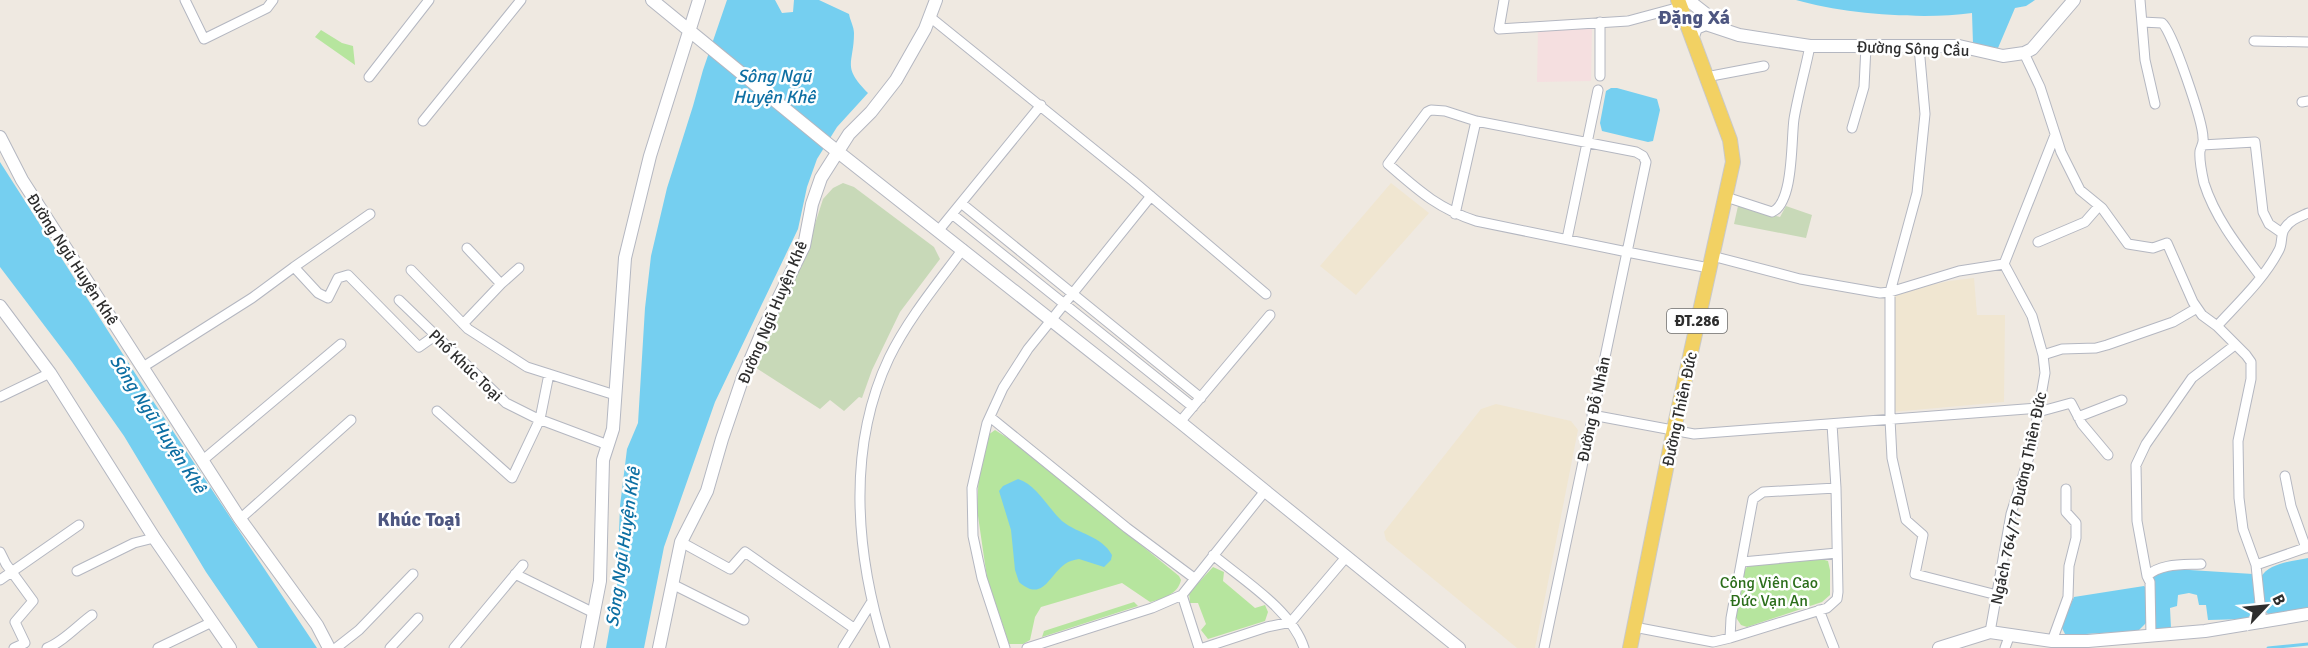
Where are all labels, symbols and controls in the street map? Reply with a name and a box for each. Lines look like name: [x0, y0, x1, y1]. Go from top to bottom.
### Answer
district label: Đặng Xá: [1658, 5, 1730, 30]
street label: Đường Sông Cầu: [1856, 37, 1970, 61]
water label: Sông Ngũ Huyện Khê: [733, 65, 816, 108]
street label: Đường Ngũ Huyện Khê: [22, 190, 122, 329]
street label: Đường Ngũ Huyện Khê: [734, 238, 812, 387]
road number: ĐT.286: [1667, 309, 1727, 333]
street label: Phố Khúc Toại: [424, 326, 506, 406]
street label: Đường Thiên Đức: [1658, 350, 1702, 468]
water label: Sông Ngũ Huyện Khê: [105, 351, 212, 498]
street label: Đường Đỗ Nhân: [1573, 355, 1615, 464]
street label: Ngách 764/77 Đường Thiên Đức: [1987, 390, 2051, 607]
water label: Sông Ngũ Huyện Khê: [601, 465, 645, 628]
district label: Khúc Toại: [377, 507, 461, 532]
park label: Công Viên Cao Đức Vạn An: [1720, 573, 1818, 611]
north arrow: [2236, 576, 2296, 636]
text: B: [2267, 591, 2290, 609]

